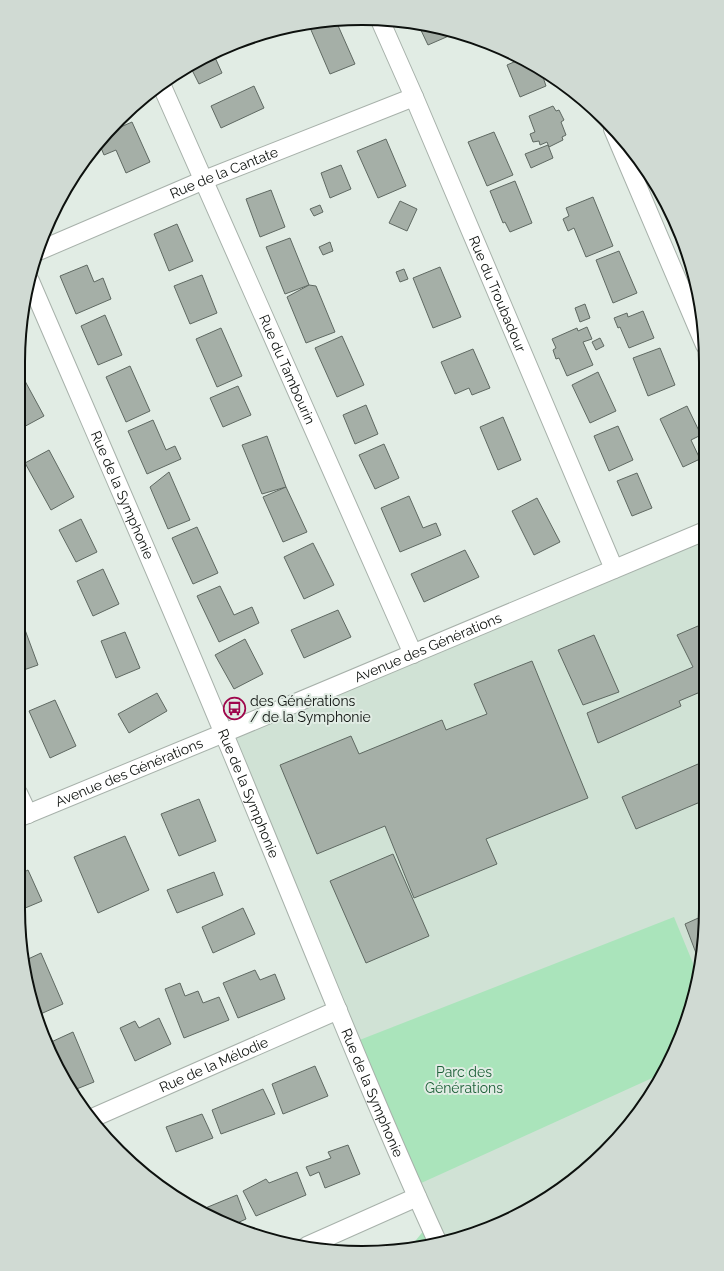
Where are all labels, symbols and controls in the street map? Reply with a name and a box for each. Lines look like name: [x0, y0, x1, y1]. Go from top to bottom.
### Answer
street label: Rue de la Cantate: [167, 144, 280, 202]
street label: Rue du Troubadour: [466, 233, 529, 354]
street label: Rue du Tambourin: [256, 312, 318, 427]
street label: Rue de la Symphonie: [88, 428, 157, 561]
street label: Avenue des Générations: [352, 609, 504, 685]
place label: des Générations / de la Symphonie: [250, 693, 371, 725]
bus stop icon: des Générations / de la Symphonie: [221, 696, 247, 722]
street label: Rue de la Symphonie: [215, 726, 282, 860]
street label: Avenue des Générations: [53, 735, 205, 810]
street label: Rue de la Symphonie: [338, 1026, 407, 1159]
street label: Rue de la Mélodie: [157, 1034, 270, 1096]
park label: Parc des Générations: [425, 1064, 503, 1096]

